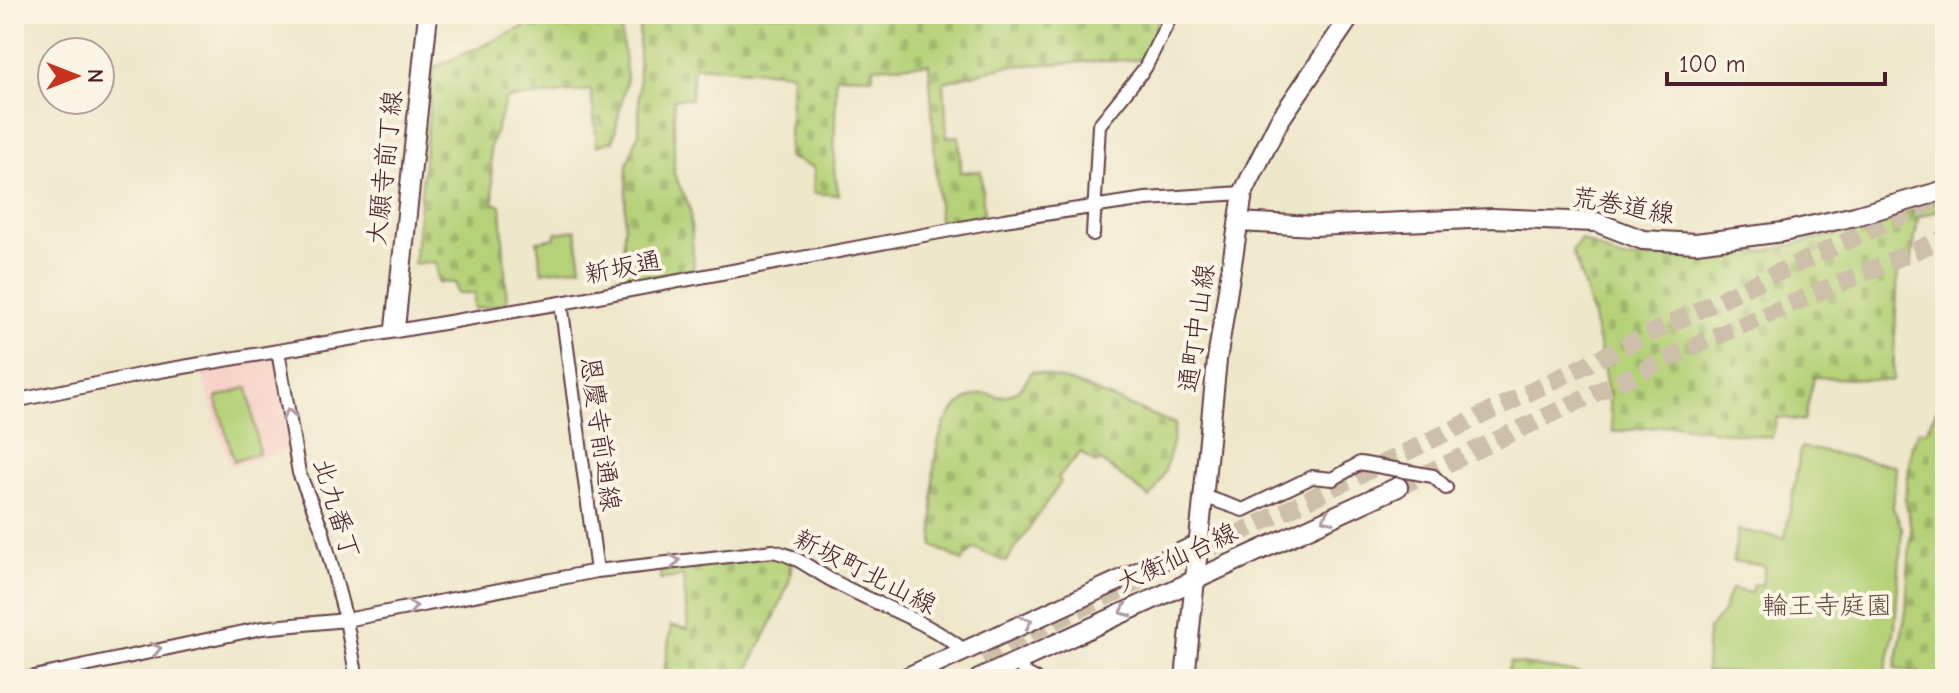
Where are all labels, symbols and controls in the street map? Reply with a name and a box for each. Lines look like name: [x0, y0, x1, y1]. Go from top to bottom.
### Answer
north arrow: [36, 36, 116, 116]
scale bar: [1667, 36, 1885, 86]
text: 100 m: [1679, 50, 1746, 78]
text: N: [82, 69, 108, 83]
street label: 大願寺前丁線: [362, 89, 408, 247]
street label: 荒巻道線: [1569, 182, 1677, 230]
street label: 新坂通: [582, 246, 664, 290]
street label: 通町中山線: [1173, 262, 1221, 394]
street label: 恩慶寺前通線: [574, 355, 626, 513]
one-way arrow: [282, 408, 299, 421]
street label: 北九番丁: [306, 455, 366, 563]
one-way arrow: [1321, 509, 1335, 525]
street label: 大衡仙台線: [1112, 517, 1242, 599]
street label: 新坂町北山線: [789, 523, 941, 621]
one-way arrow: [669, 553, 682, 570]
park label: 輪王寺庭園: [1762, 591, 1892, 621]
one-way arrow: [405, 599, 418, 616]
one-way arrow: [1119, 601, 1133, 617]
one-way arrow: [1018, 616, 1033, 632]
one-way arrow: [148, 641, 162, 658]

